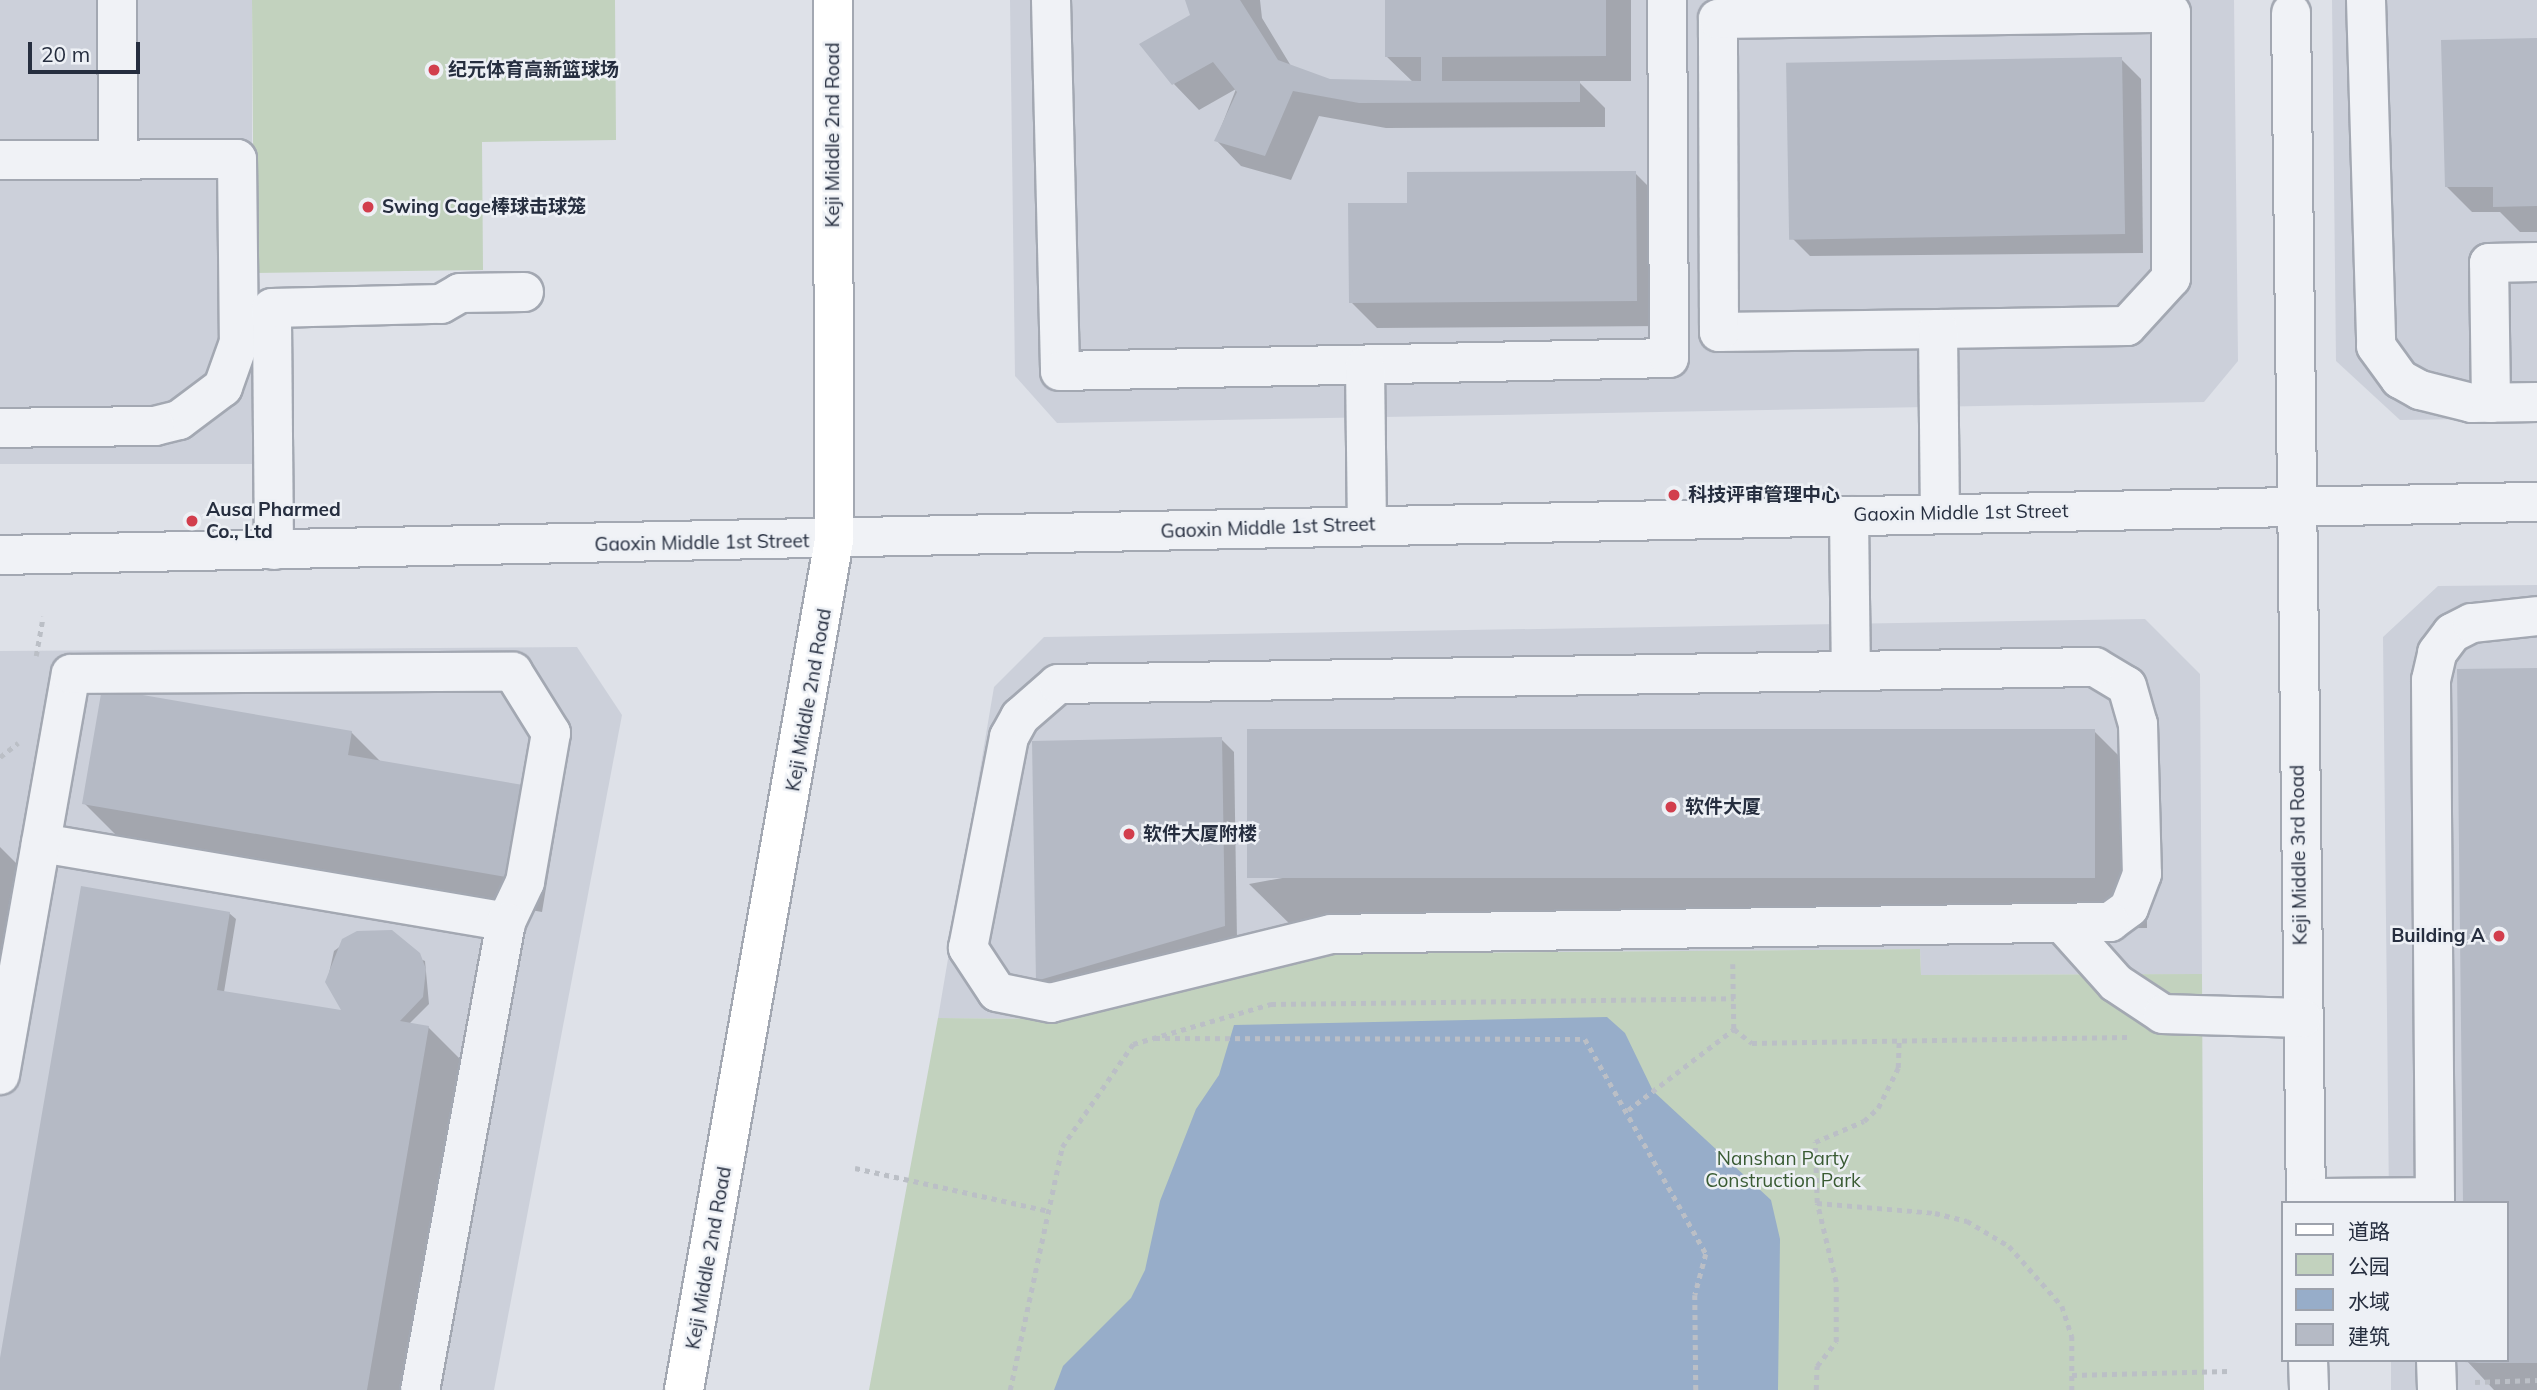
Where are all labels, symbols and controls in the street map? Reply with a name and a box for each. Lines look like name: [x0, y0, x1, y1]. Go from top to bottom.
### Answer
scale bar: [32, 28, 144, 72]
text: 20 m: [41, 41, 90, 67]
street label: Keji Middle 2nd Road: [822, 42, 844, 228]
place label: 纪元体育高新篮球场: [448, 59, 619, 81]
marker: 纪元体育高新篮球场: [426, 62, 442, 78]
place label: Swing Cage棒球击球笼: [382, 196, 586, 218]
marker: Swing Cage棒球击球笼: [360, 199, 376, 215]
place label: 科技评审管理中心: [1688, 484, 1840, 506]
marker: 科技评审管理中心: [1666, 487, 1682, 503]
place label: Ausa Pharmed Co., Ltd: [206, 499, 341, 543]
street label: Gaoxin Middle 1st Street: [1853, 500, 2069, 526]
marker: Ausa Pharmed Co., Ltd: [184, 513, 200, 529]
street label: Gaoxin Middle 1st Street: [1160, 513, 1376, 543]
street label: Gaoxin Middle 1st Street: [594, 530, 810, 556]
street label: Keji Middle 2nd Road: [782, 607, 836, 793]
street label: Keji Middle 3rd Road: [2286, 764, 2312, 946]
place label: 软件大厦: [1685, 796, 1761, 818]
marker: 软件大厦: [1663, 799, 1679, 815]
place label: 软件大厦附楼: [1143, 823, 1257, 845]
marker: 软件大厦附楼: [1121, 826, 1137, 842]
place label: Building A: [2391, 925, 2485, 947]
marker: Building A: [2491, 928, 2507, 944]
park label: Nanshan Party Construction Park: [1705, 1148, 1861, 1192]
street label: Keji Middle 2nd Road: [682, 1165, 736, 1351]
legend: [2282, 1201, 2509, 1362]
text: 道路: [2348, 1218, 2390, 1244]
text: 公园: [2348, 1253, 2390, 1279]
text: 水域: [2348, 1288, 2390, 1314]
text: 建筑: [2348, 1323, 2390, 1349]

